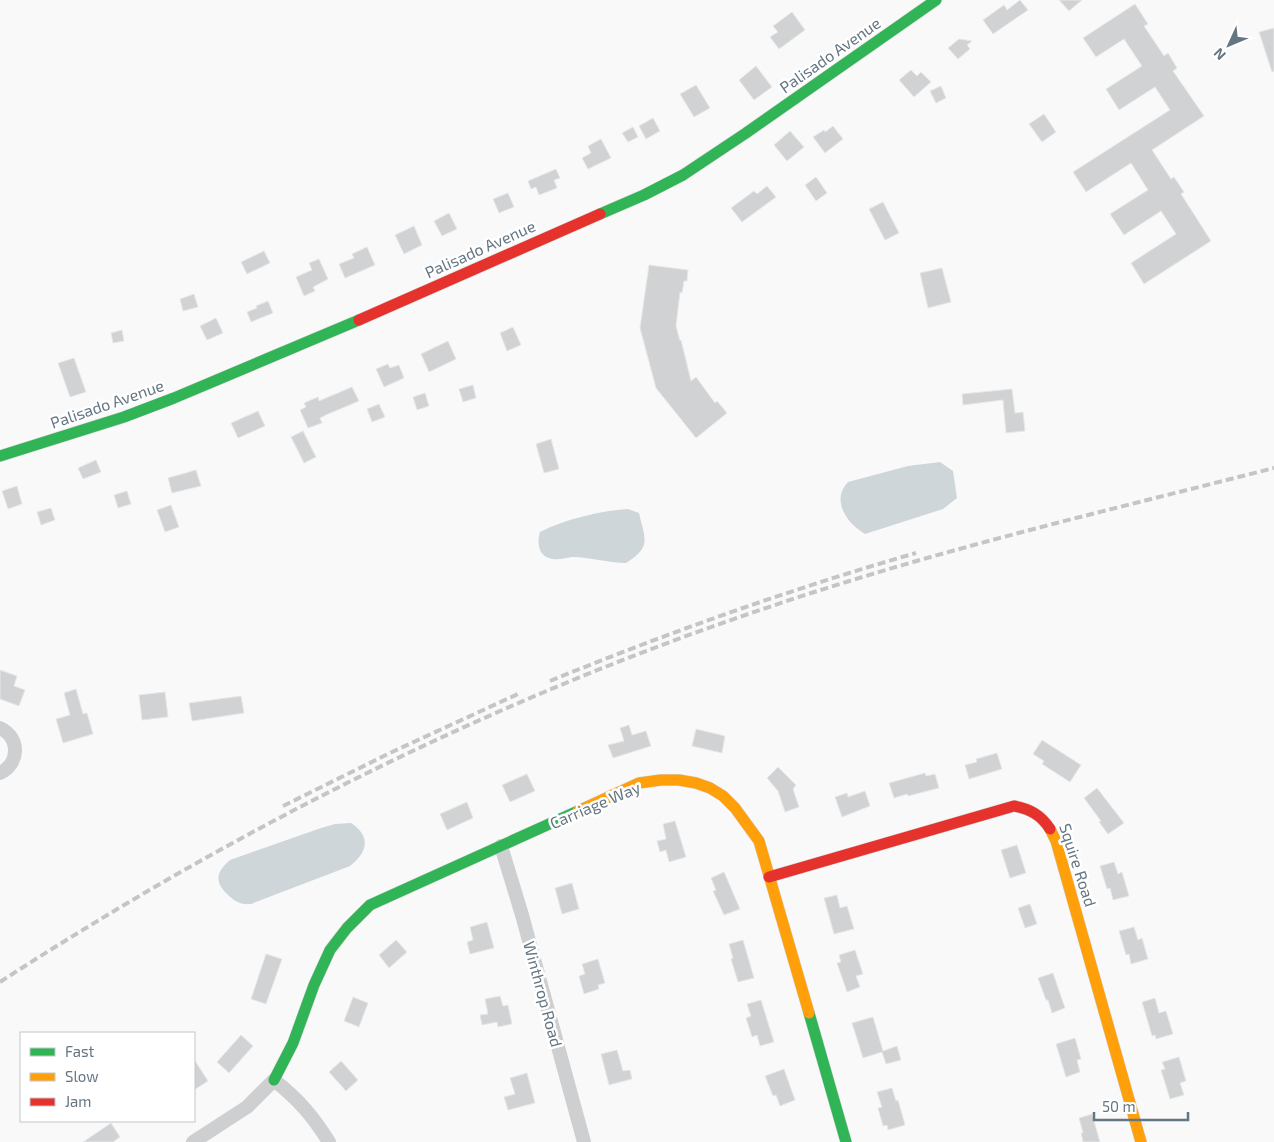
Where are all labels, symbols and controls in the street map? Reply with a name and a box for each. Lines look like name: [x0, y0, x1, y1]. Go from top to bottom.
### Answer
street label: Palisado Avenue: [776, 13, 884, 96]
north arrow: [1204, 20, 1254, 70]
text: N: [1210, 45, 1229, 64]
street label: Palisado Avenue: [422, 216, 538, 281]
street label: Palisado Avenue: [48, 375, 166, 432]
street label: Carriage Way: [547, 777, 643, 832]
street label: Squire Road: [1056, 821, 1101, 909]
street label: Winthrop Road: [520, 939, 567, 1049]
legend: [20, 1032, 195, 1122]
text: Fast: [65, 1042, 95, 1060]
text: Slow: [65, 1067, 99, 1085]
scale bar: [1094, 1090, 1188, 1122]
text: Jam: [65, 1092, 91, 1110]
text: 50 m: [1102, 1097, 1136, 1115]

